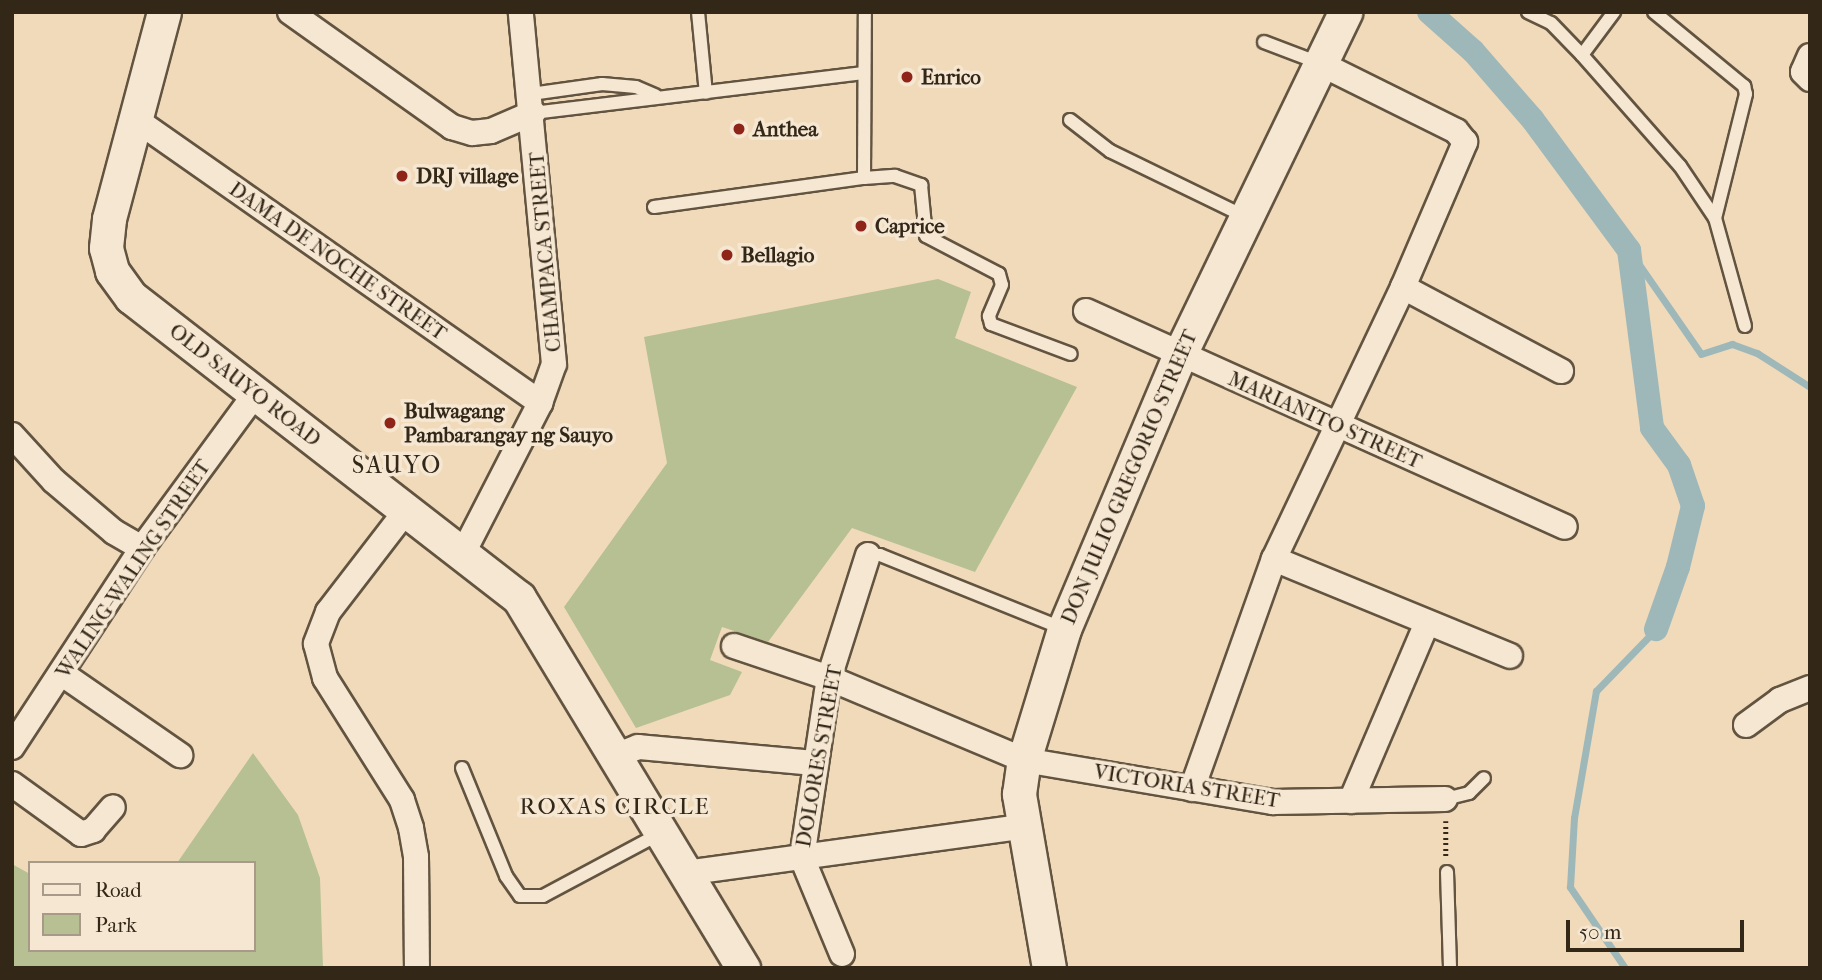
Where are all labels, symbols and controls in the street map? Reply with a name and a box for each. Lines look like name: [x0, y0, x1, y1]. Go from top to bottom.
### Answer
place label: Enrico: [921, 64, 981, 90]
marker: Enrico: [899, 69, 915, 85]
place label: Anthea: [753, 116, 818, 142]
marker: Anthea: [731, 121, 747, 137]
street label: CHAMPACA STREET: [524, 151, 566, 353]
place label: DRJ village: [416, 163, 519, 189]
marker: DRJ village: [394, 168, 410, 184]
street label: DAMA DE NOCHE STREET: [224, 176, 452, 346]
place label: Caprice: [875, 213, 945, 239]
marker: Caprice: [853, 218, 869, 234]
place label: Bellagio: [741, 242, 814, 268]
marker: Bellagio: [719, 247, 735, 263]
street label: OLD SAUYO ROAD: [164, 318, 326, 452]
street label: DON JULIO GREGORIO STREET: [1055, 326, 1203, 628]
street label: MARIANITO STREET: [1224, 366, 1426, 474]
place label: Bulwagang Pambarangay ng Sauyo: [404, 398, 613, 448]
marker: Bulwagang Pambarangay ng Sauyo: [382, 415, 398, 431]
district label: SAUYO: [352, 452, 442, 480]
street label: WALING-WALING STREET: [50, 455, 216, 683]
street label: DOLORES STREET: [791, 663, 847, 849]
street label: VICTORIA STREET: [1092, 759, 1282, 813]
district label: ROXAS CIRCLE: [521, 793, 709, 821]
legend: [28, 861, 256, 952]
text: Road: [95, 878, 142, 902]
scale bar: [1570, 906, 1748, 950]
text: Park: [95, 913, 137, 937]
text: 50 m: [1579, 920, 1622, 944]

